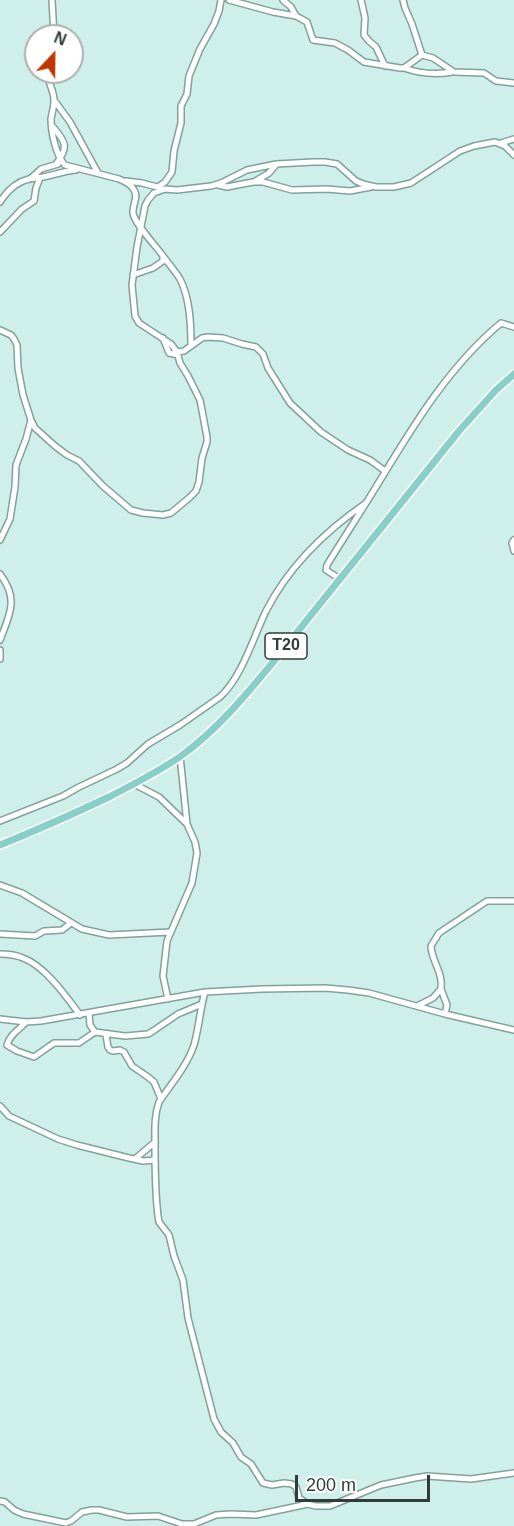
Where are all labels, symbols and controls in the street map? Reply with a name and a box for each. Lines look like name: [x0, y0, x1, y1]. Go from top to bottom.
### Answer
north arrow: [24, 24, 84, 84]
text: N: [52, 29, 69, 49]
road number: T20: [265, 633, 307, 659]
scale bar: [298, 1463, 433, 1501]
text: 200 m: [306, 1475, 356, 1495]

